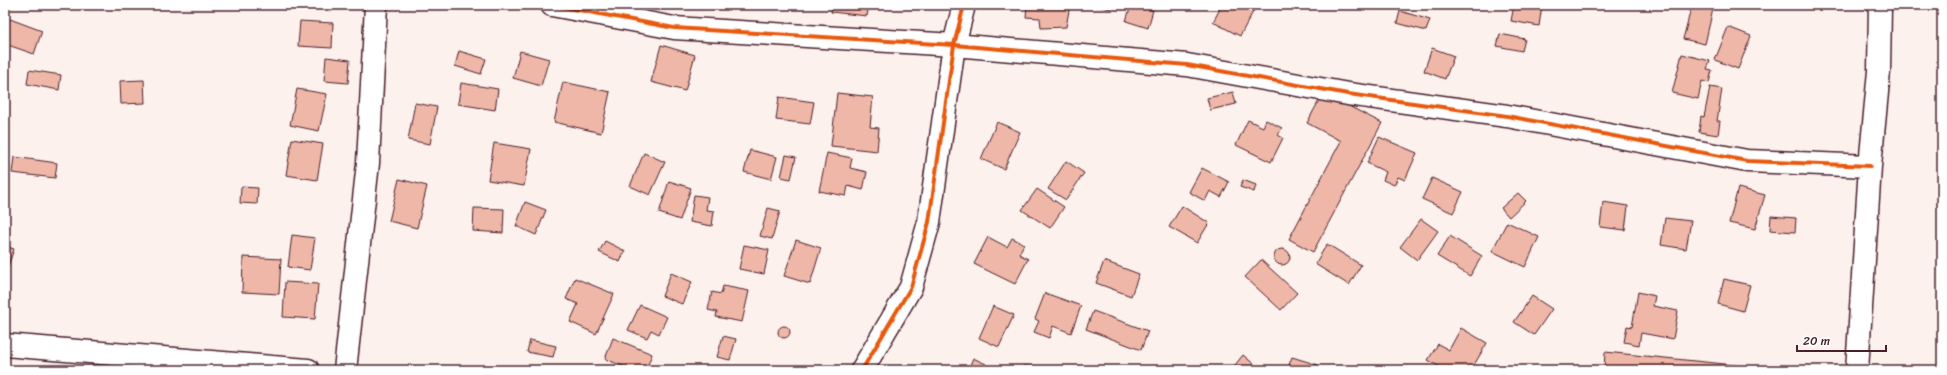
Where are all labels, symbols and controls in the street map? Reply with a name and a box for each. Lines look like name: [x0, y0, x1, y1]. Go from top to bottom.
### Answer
scale bar: [1797, 327, 1886, 353]
text: 20 m: [1803, 330, 1830, 352]

